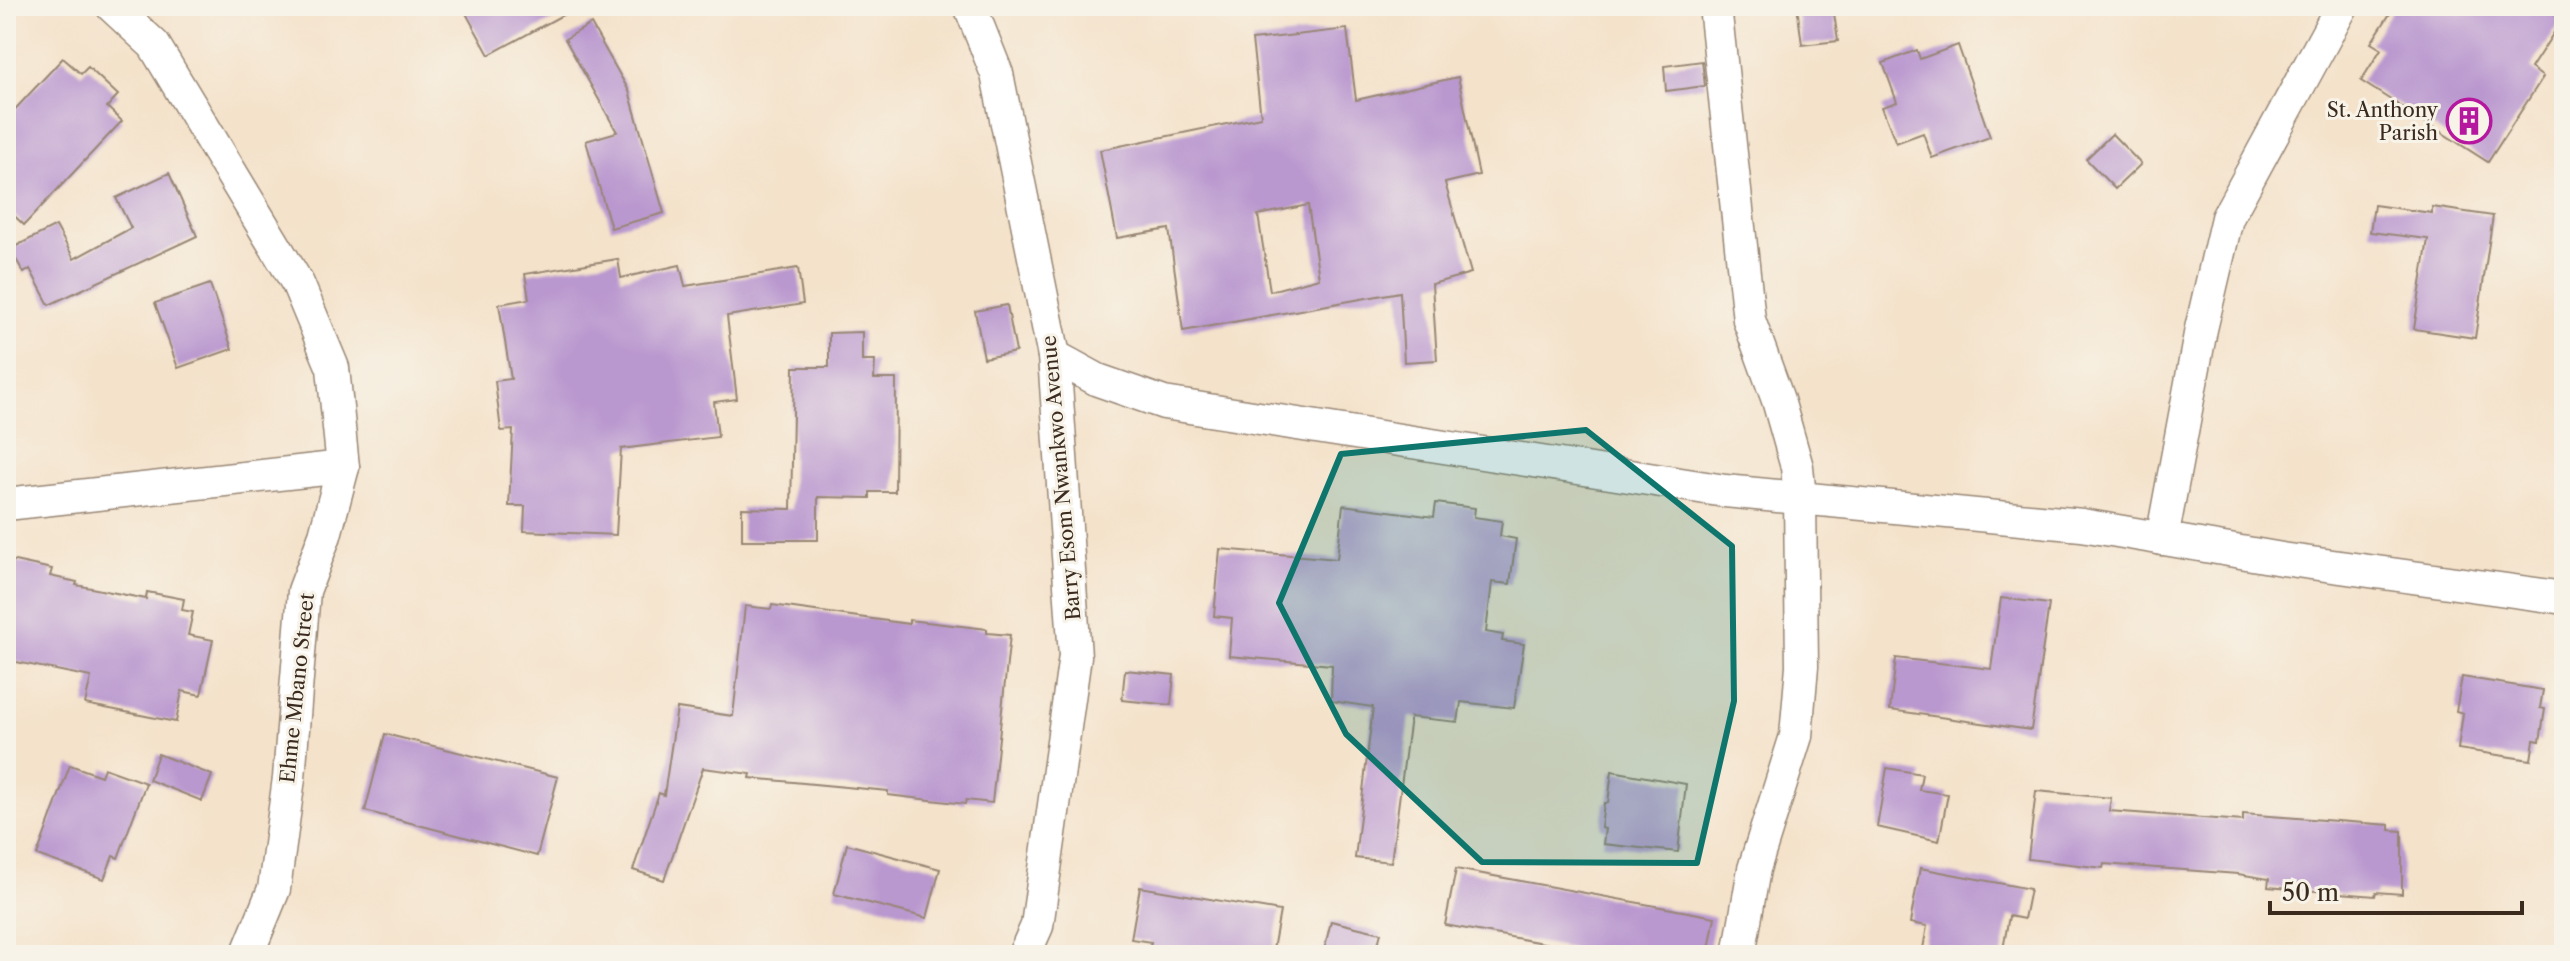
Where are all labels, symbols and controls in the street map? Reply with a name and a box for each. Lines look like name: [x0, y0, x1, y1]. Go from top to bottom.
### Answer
building icon: St. Anthony Parish: [2445, 97, 2493, 145]
place label: St. Anthony Parish: [2327, 98, 2439, 145]
street label: Barry Esom Nwankwo Avenue: [1037, 335, 1085, 621]
street label: Ehme Mbano Street: [275, 592, 319, 784]
scale bar: [2270, 865, 2522, 915]
text: 50 m: [2282, 878, 2339, 907]

